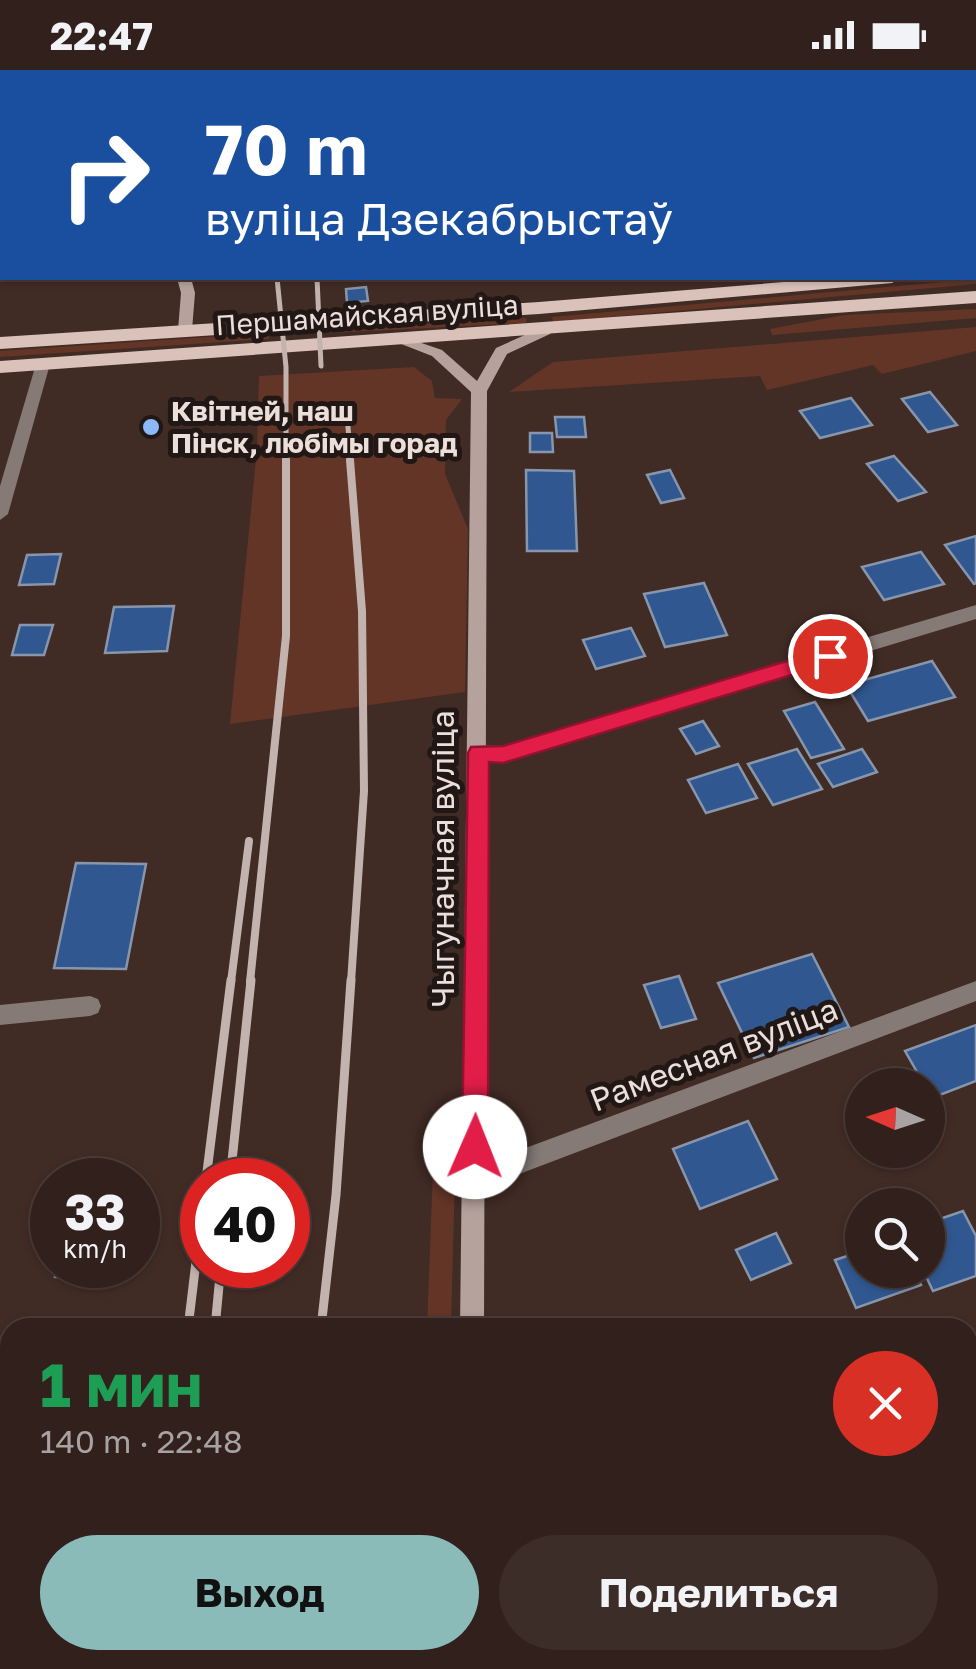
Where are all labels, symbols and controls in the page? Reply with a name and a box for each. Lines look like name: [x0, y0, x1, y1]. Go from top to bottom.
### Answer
text: 22:47: [50, 13, 153, 58]
text: 70 m: [205, 106, 367, 190]
icon: right: [40, 110, 170, 240]
text: вуліца Дзекабрыстаў: [205, 191, 673, 245]
street label: Першамайская вуліца: [214, 287, 520, 342]
place label: Квітней, наш Пінск, любімы горад: [171, 394, 457, 459]
marker: Квітней, наш Пінск, любімы горад: [140, 416, 162, 438]
pin: [788, 614, 873, 699]
icon: arrive: [803, 629, 858, 684]
street label: Чыгуначная вуліца: [423, 710, 461, 1008]
street label: Рамесная вуліца: [584, 989, 843, 1119]
north arrow: [845, 1068, 945, 1168]
map controls: [845, 1068, 945, 1288]
position arrow: [423, 1095, 527, 1199]
speed limit sign: 40: [180, 1158, 310, 1288]
text: 33: [64, 1181, 125, 1241]
button: search: [845, 1188, 945, 1288]
text: km/h: [63, 1233, 127, 1264]
text: 1 мин: [40, 1348, 202, 1420]
button: close: [833, 1351, 938, 1456]
text: 140 m · 22:48: [40, 1422, 243, 1460]
button: Выход: [40, 1535, 479, 1650]
button: Поделиться: [499, 1535, 938, 1650]

